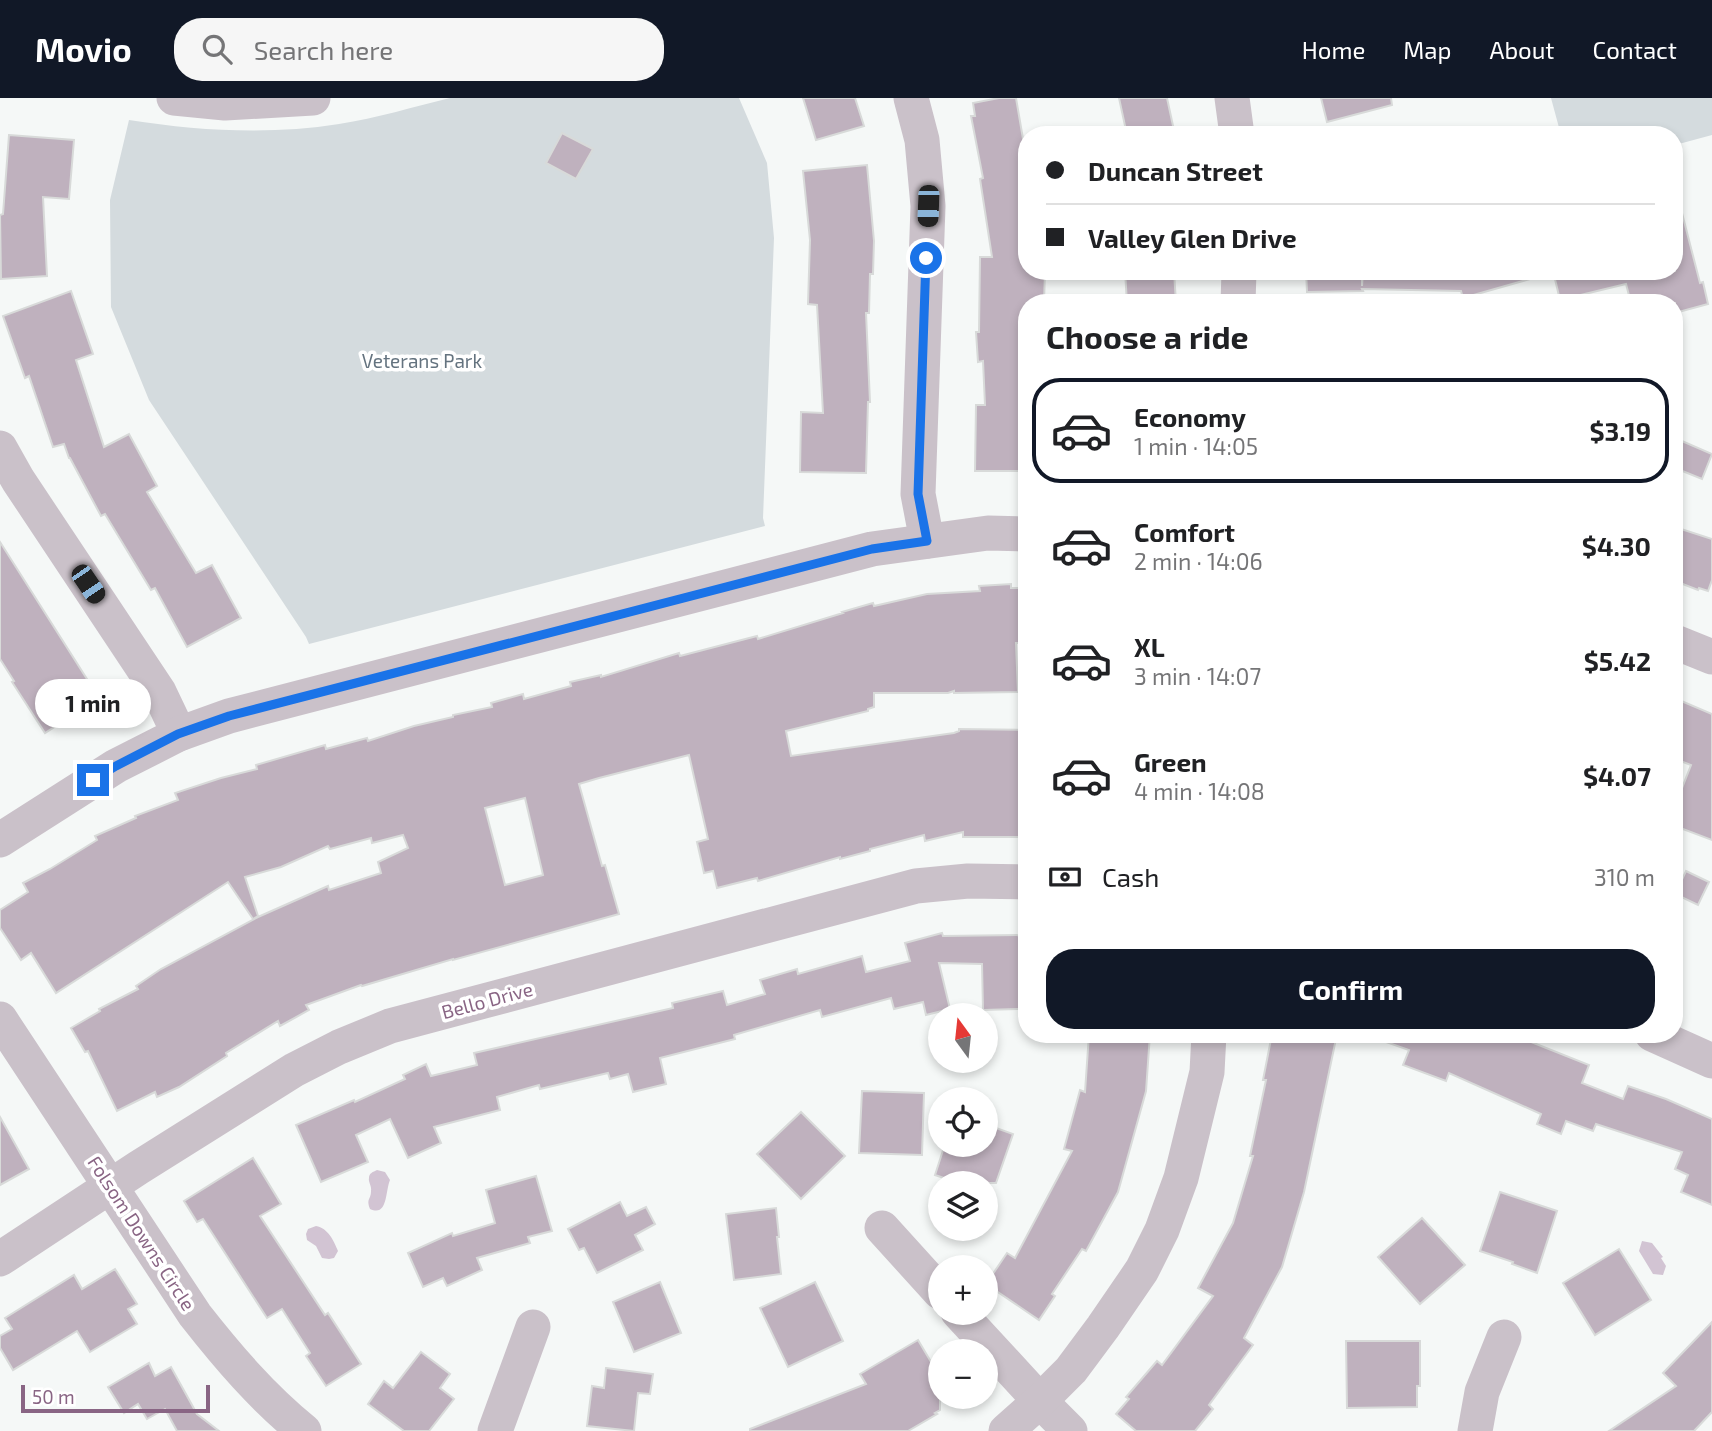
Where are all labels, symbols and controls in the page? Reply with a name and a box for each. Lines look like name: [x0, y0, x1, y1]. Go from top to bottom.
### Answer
search box: [174, 18, 664, 81]
text: Movio: [35, 29, 132, 69]
icon: search: [198, 30, 236, 68]
text: Search here: [254, 34, 393, 65]
text: Home: [1302, 35, 1365, 64]
text: Map: [1403, 35, 1451, 64]
text: About: [1489, 35, 1555, 64]
text: Contact: [1593, 35, 1677, 64]
text: Duncan Street: [1088, 155, 1263, 186]
car: [917, 185, 940, 227]
text: Valley Glen Drive: [1088, 222, 1297, 253]
route start: [910, 242, 942, 274]
text: Choose a ride: [1046, 317, 1249, 355]
park label: Veterans Park: [362, 349, 482, 372]
icon: car: [1050, 399, 1113, 462]
text: Economy: [1134, 401, 1246, 432]
text: $3.19: [1589, 415, 1651, 446]
text: 1 min · 14:05: [1134, 432, 1258, 460]
icon: car: [1050, 514, 1113, 577]
text: Comfort: [1134, 516, 1235, 547]
text: $4.30: [1582, 530, 1651, 561]
text: 2 min · 14:06: [1134, 547, 1263, 575]
car: [68, 561, 109, 607]
icon: car: [1050, 629, 1113, 692]
text: XL: [1134, 631, 1165, 662]
text: $5.42: [1584, 645, 1651, 676]
text: 3 min · 14:07: [1134, 662, 1261, 690]
callout: 1 min: [35, 678, 151, 728]
text: 1 min: [65, 689, 121, 717]
icon: car: [1050, 744, 1113, 807]
text: Green: [1134, 746, 1207, 777]
text: $4.07: [1583, 760, 1651, 791]
route end: [77, 764, 109, 796]
text: 4 min · 14:08: [1134, 777, 1265, 805]
icon: cash: [1046, 858, 1084, 896]
text: Cash: [1102, 861, 1159, 892]
text: 310 m: [1594, 863, 1655, 891]
button: Confirm: [1046, 949, 1655, 1029]
street label: Bello Drive: [439, 977, 535, 1023]
north arrow: [928, 1003, 998, 1073]
map controls: [928, 1003, 998, 1409]
button: locate: [928, 1087, 998, 1157]
street label: Folsom Downs Circle: [83, 1151, 201, 1315]
button: layers: [928, 1171, 998, 1241]
button: +: [928, 1255, 998, 1325]
button: −: [928, 1339, 998, 1409]
scale bar: [21, 1382, 210, 1414]
text: 50 m: [32, 1385, 75, 1408]

